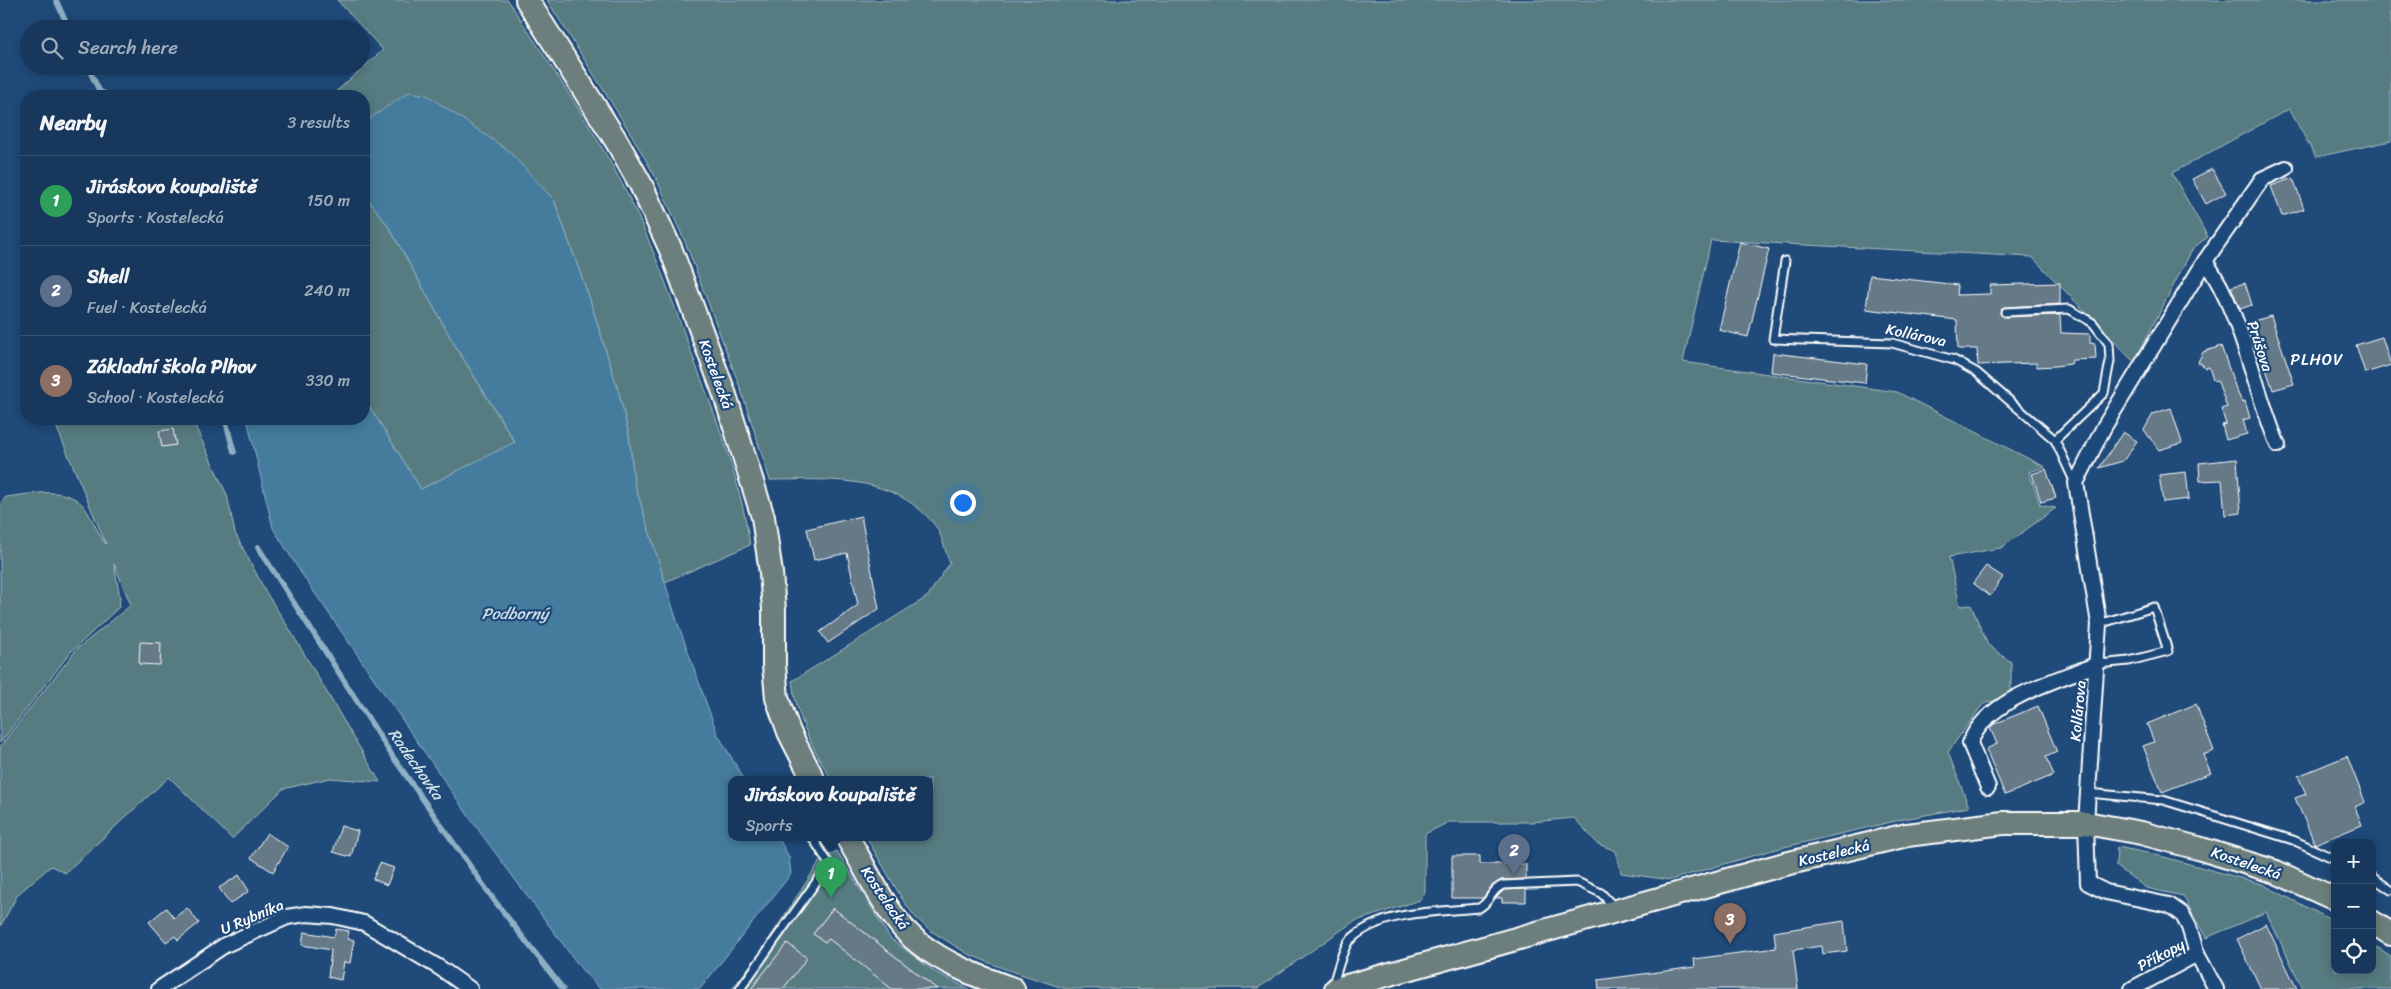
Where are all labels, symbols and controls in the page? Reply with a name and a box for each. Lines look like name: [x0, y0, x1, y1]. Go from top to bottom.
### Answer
search box: [20, 20, 370, 75]
text: Search here: [78, 31, 178, 64]
icon: search: [38, 34, 66, 62]
text: Nearby: [40, 104, 106, 142]
text: 3 results: [287, 108, 350, 137]
text: Jiráskovo koupaliště: [87, 170, 257, 203]
text: 1: [53, 186, 59, 215]
text: 150 m: [307, 186, 350, 215]
text: Sports · Kostelecká: [87, 203, 224, 232]
text: Shell: [87, 260, 129, 293]
text: 2: [51, 276, 61, 305]
text: 240 m: [304, 276, 350, 305]
text: Fuel · Kostelecká: [87, 293, 207, 322]
street label: Kollárova: [1883, 316, 1949, 354]
street label: Průšova: [2240, 317, 2281, 375]
street label: Kostelecká: [691, 336, 741, 413]
district label: PLHOV: [2290, 345, 2344, 374]
text: Základní škola Plhov: [87, 350, 256, 383]
text: 3: [52, 366, 60, 395]
text: 330 m: [306, 366, 350, 395]
text: School · Kostelecká: [87, 383, 224, 412]
your location: [950, 490, 976, 516]
water label: Podborný: [482, 599, 551, 628]
street label: Kollárova: [2062, 679, 2094, 743]
water label: Radechovka: [380, 722, 453, 808]
popup: [728, 776, 933, 841]
text: Jiráskovo koupaliště: [745, 778, 916, 811]
text: Sports: [745, 811, 792, 840]
street label: Kostelecká: [1796, 832, 1873, 874]
pin: 2: [1498, 834, 1530, 875]
street label: Kostelecká: [2208, 839, 2285, 887]
map controls: [2331, 839, 2376, 974]
button: +: [2331, 839, 2376, 884]
pin: 1: [815, 857, 847, 898]
street label: Kostelecká: [854, 861, 916, 936]
button: −: [2331, 884, 2376, 929]
street label: U Rybníka: [216, 892, 288, 942]
pin: 3: [1714, 903, 1746, 944]
button: locate: [2331, 929, 2376, 974]
street label: Příkopy: [2133, 932, 2190, 978]

